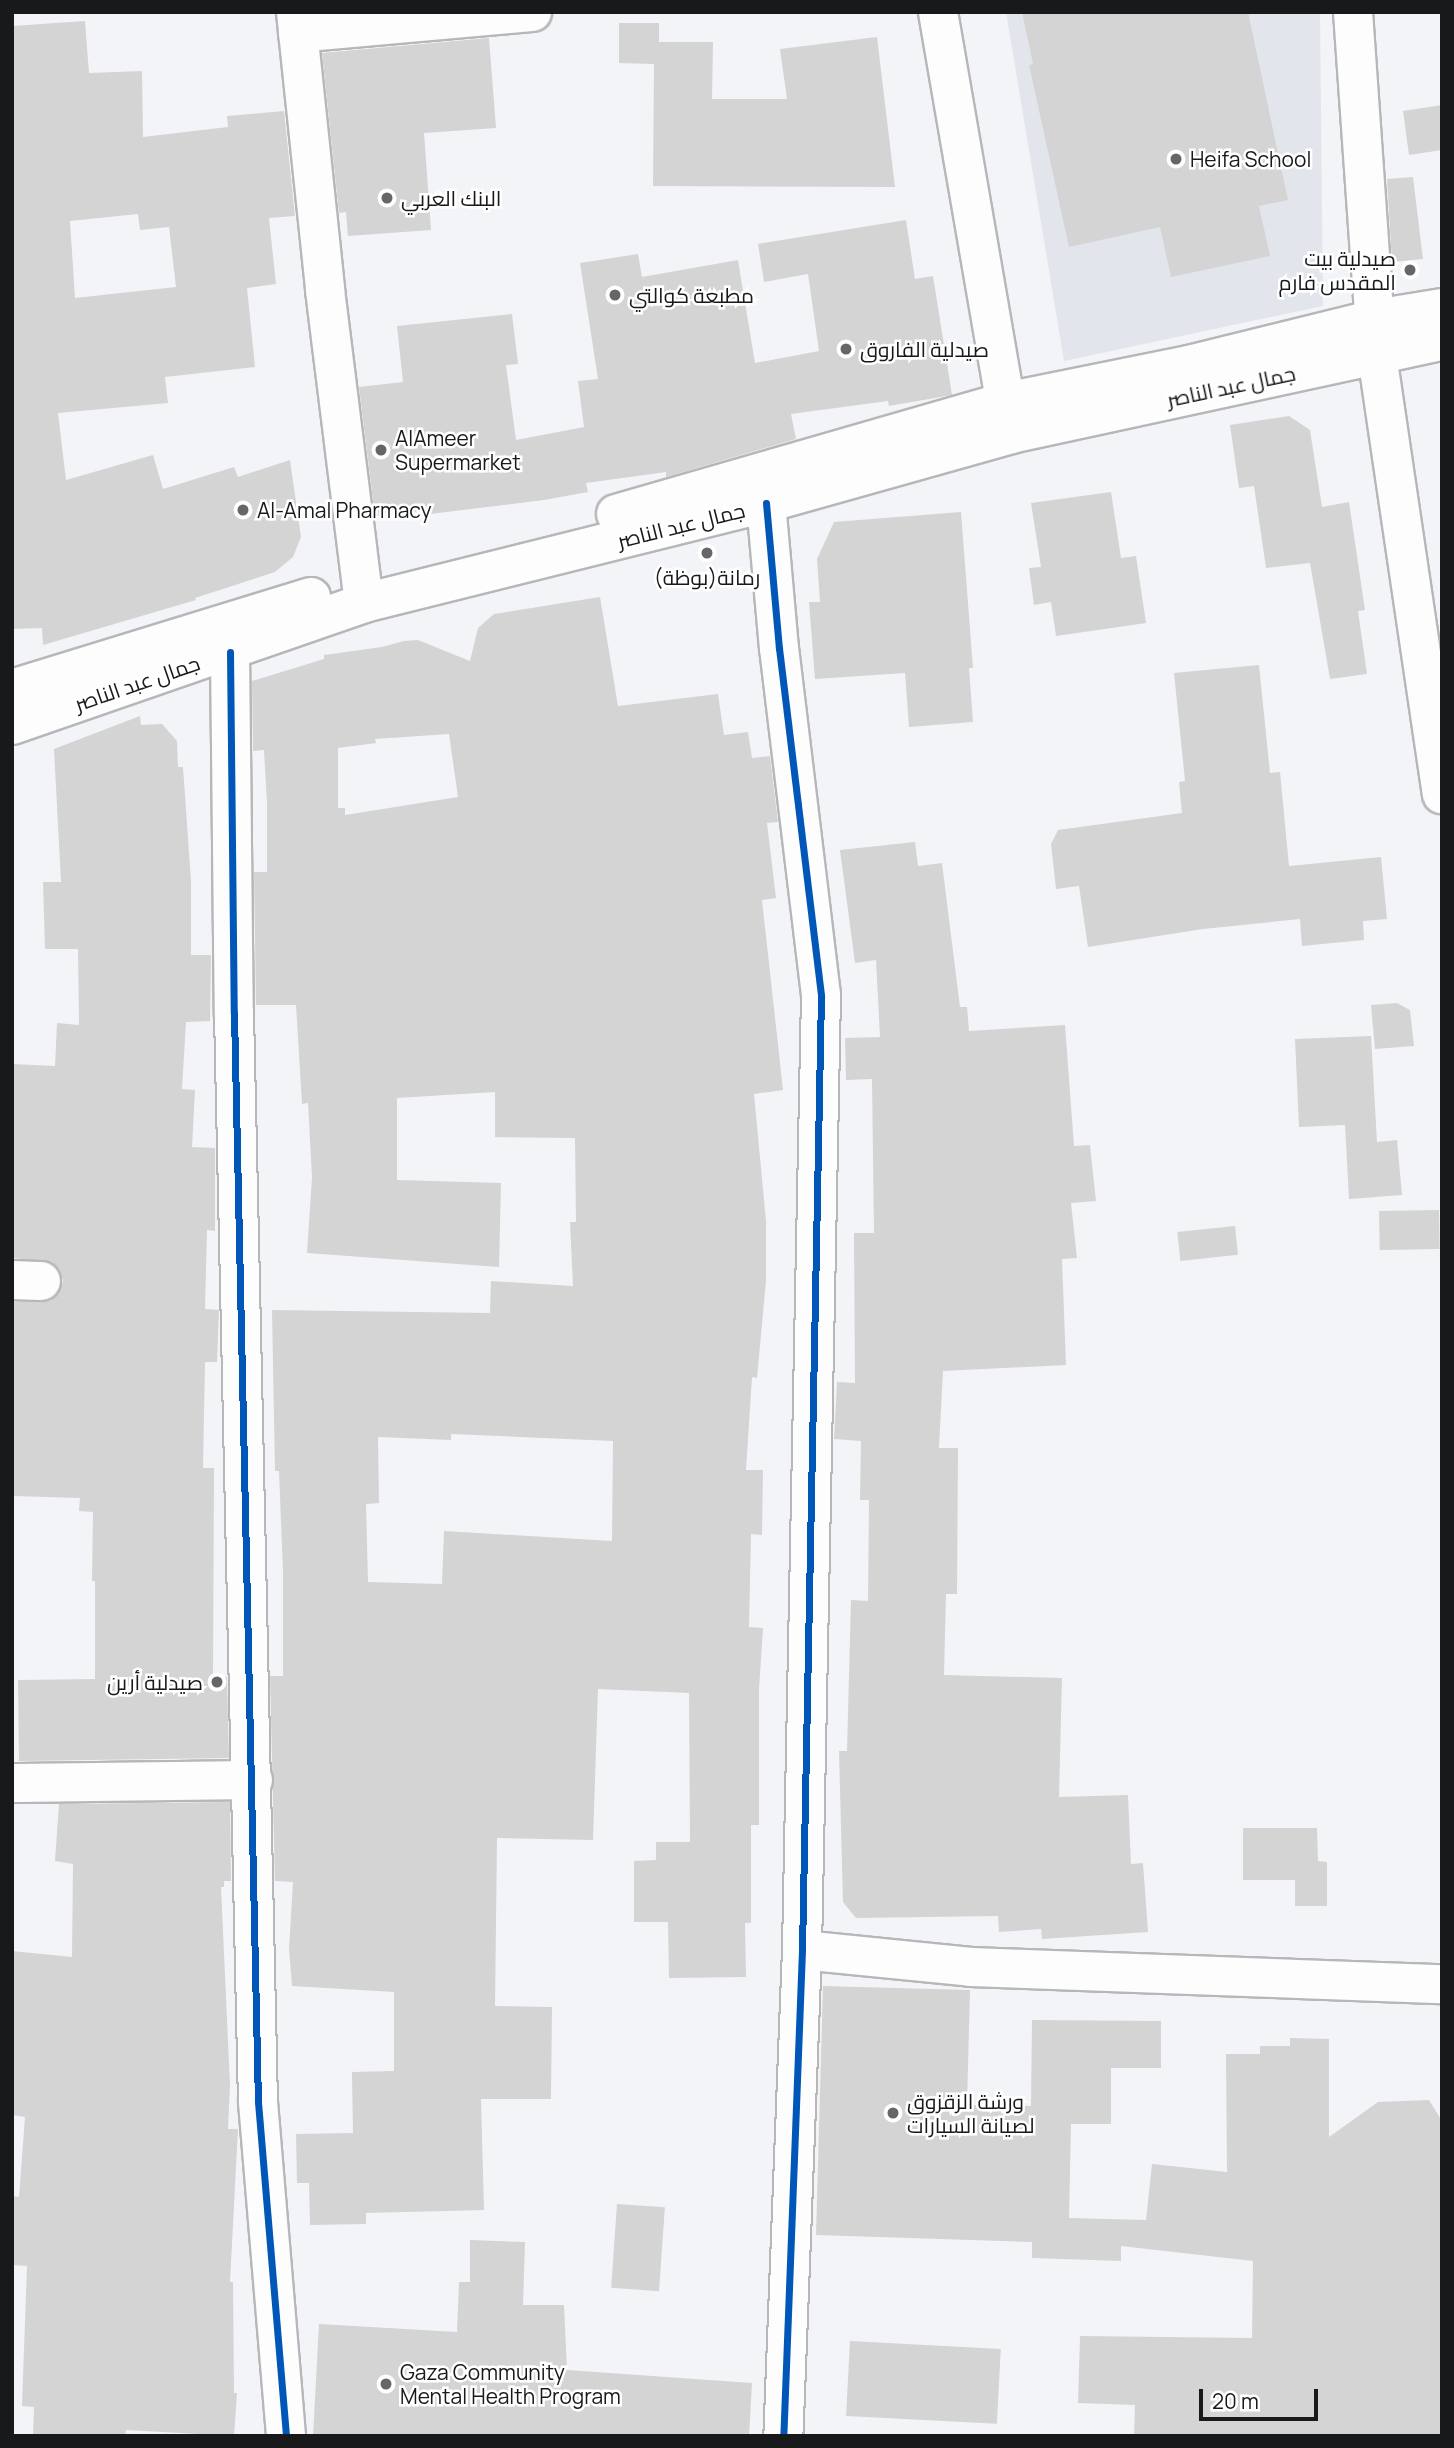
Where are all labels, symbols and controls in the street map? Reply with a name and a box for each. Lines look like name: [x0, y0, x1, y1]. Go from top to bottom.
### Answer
place label: Heifa School: [1190, 146, 1311, 172]
marker: Heifa School: [1168, 151, 1184, 167]
place label: البنك العربي: [401, 185, 501, 211]
marker: البنك العربي: [379, 190, 395, 206]
place label: صيدلية بيت المقدس فارم: [1279, 245, 1396, 295]
marker: صيدلية بيت المقدس فارم: [1402, 262, 1418, 278]
place label: مطبعة كوالتي: [629, 282, 754, 308]
marker: مطبعة كوالتي: [607, 287, 623, 303]
place label: صيدلية الفاروق: [860, 336, 989, 362]
marker: صيدلية الفاروق: [838, 341, 854, 357]
street label: جمال عبد الناصر: [1164, 360, 1298, 412]
place label: AlAmeer Supermarket: [395, 425, 521, 475]
marker: AlAmeer Supermarket: [373, 442, 389, 458]
place label: Al-Amal Pharmacy: [257, 497, 432, 523]
street label: جمال عبد الناصر: [614, 497, 748, 553]
marker: Al-Amal Pharmacy: [235, 502, 251, 518]
marker: رمانة(بوظة): [699, 545, 715, 561]
place label: رمانة(بوظة): [654, 564, 760, 590]
street label: جمال عبد الناصر: [71, 650, 203, 716]
place label: صيدلية أرين: [107, 1669, 203, 1695]
marker: صيدلية أرين: [209, 1674, 225, 1690]
place label: ورشة الزقزوق لصيانة السيارات: [907, 2088, 1035, 2138]
marker: ورشة الزقزوق لصيانة السيارات: [885, 2105, 901, 2121]
place label: Gaza Community Mental Health Program: [400, 2359, 621, 2409]
scale bar: [1202, 2374, 1321, 2418]
marker: Gaza Community Mental Health Program: [378, 2376, 394, 2392]
text: 20 m: [1212, 2387, 1259, 2415]

